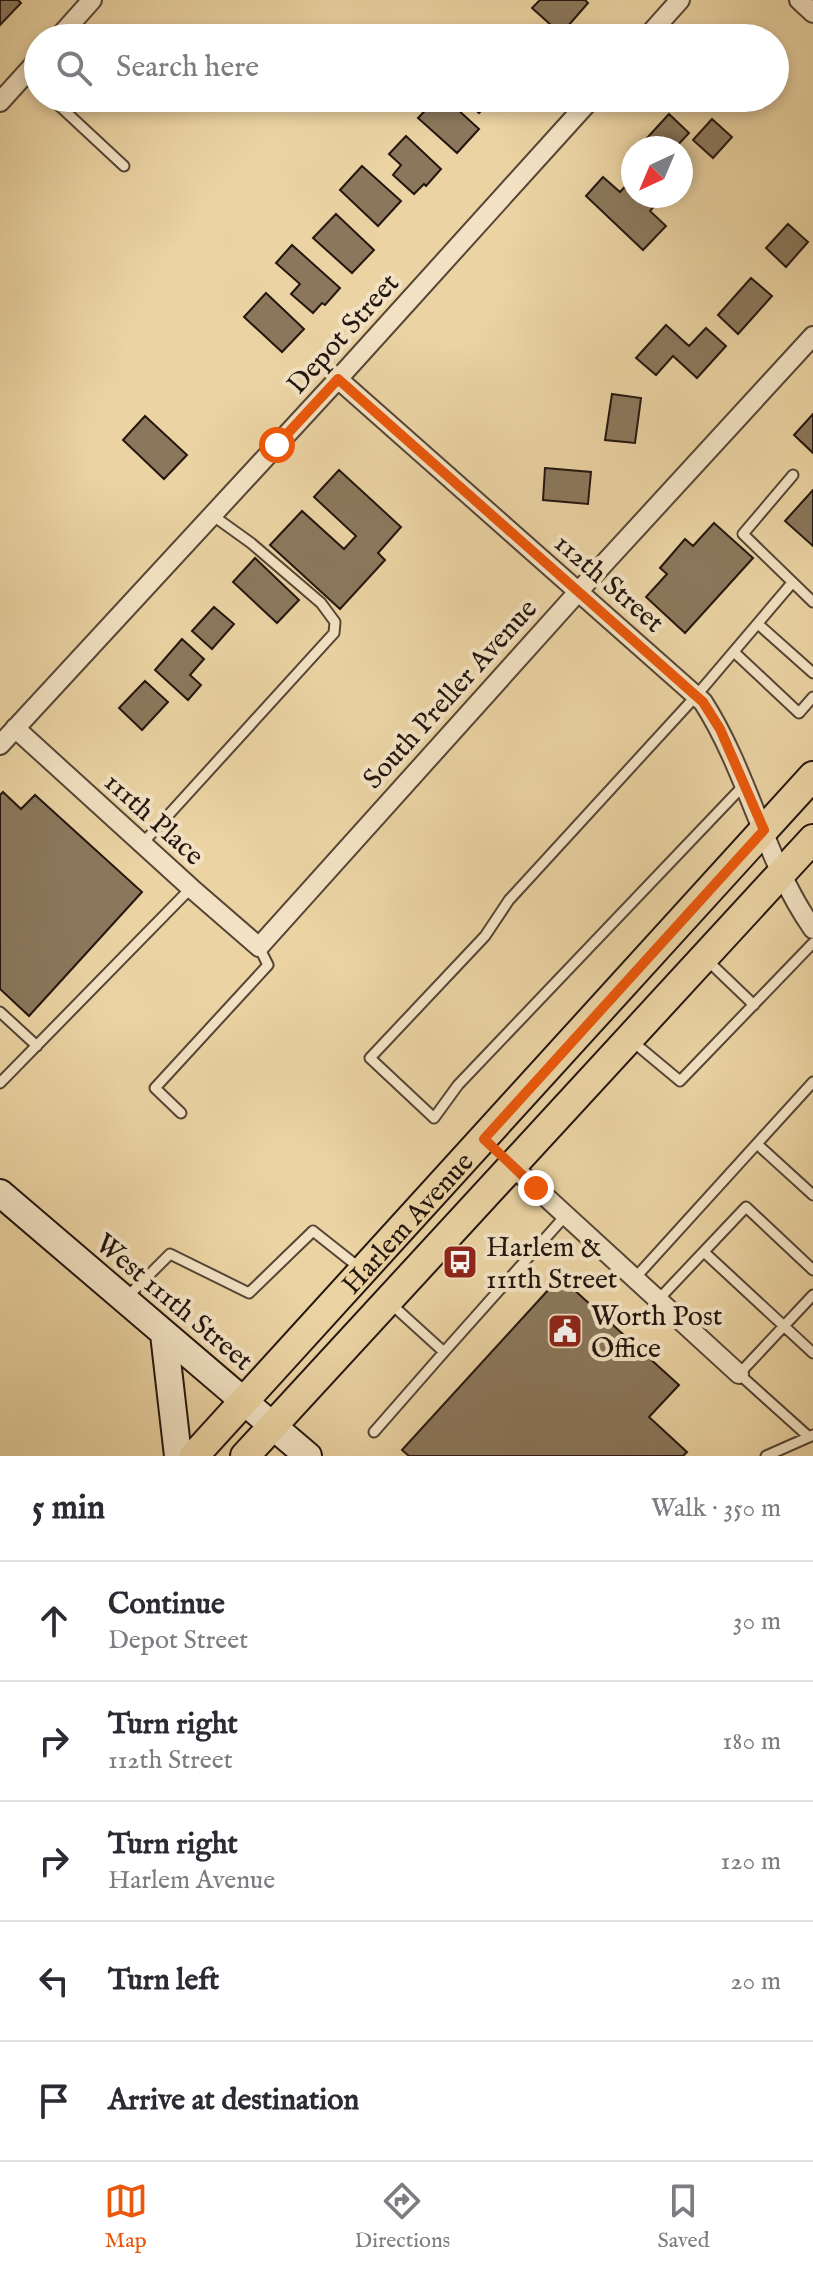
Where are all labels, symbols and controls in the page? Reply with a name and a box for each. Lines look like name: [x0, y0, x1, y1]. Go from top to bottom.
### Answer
search box: [24, 24, 789, 112]
icon: search: [52, 46, 96, 90]
text: Search here: [116, 49, 259, 87]
north arrow: [621, 136, 693, 208]
street label: Depot Street: [280, 267, 408, 402]
route start: [259, 427, 295, 463]
street label: 112th Street: [546, 527, 671, 641]
street label: South Preller Avenue: [356, 592, 546, 797]
street label: 111th Place: [96, 766, 211, 874]
street label: Harlem Avenue: [335, 1145, 482, 1302]
route end: [518, 1170, 554, 1206]
street label: West 111th Street: [87, 1227, 260, 1379]
place label: Harlem & 111th Street: [486, 1231, 618, 1298]
bus stop icon: Harlem & 111th Street: [441, 1243, 479, 1281]
place label: Worth Post Office: [591, 1300, 723, 1367]
public building icon: Worth Post Office: [546, 1312, 584, 1350]
text: 5 min: [32, 1487, 105, 1530]
text: Walk · 350 m: [651, 1492, 781, 1525]
text: Continue: [108, 1586, 225, 1624]
icon: ahead: [32, 1599, 76, 1643]
text: 30 m: [733, 1605, 781, 1638]
text: Depot Street: [108, 1624, 248, 1657]
text: Turn right: [108, 1706, 238, 1744]
icon: right: [32, 1719, 76, 1763]
text: 180 m: [723, 1725, 781, 1758]
text: 112th Street: [108, 1744, 233, 1777]
text: Turn right: [108, 1826, 238, 1864]
icon: right: [32, 1839, 76, 1883]
text: 120 m: [721, 1845, 781, 1878]
text: Harlem Avenue: [108, 1864, 275, 1897]
icon: left: [32, 1959, 76, 2003]
text: Turn left: [108, 1962, 219, 2000]
text: 20 m: [730, 1965, 781, 1998]
icon: arrive: [32, 2079, 76, 2123]
text: Arrive at destination: [108, 2082, 359, 2120]
tab: Map: [104, 2179, 148, 2255]
tab: Directions: [355, 2179, 450, 2255]
tab: Saved: [657, 2179, 709, 2255]

